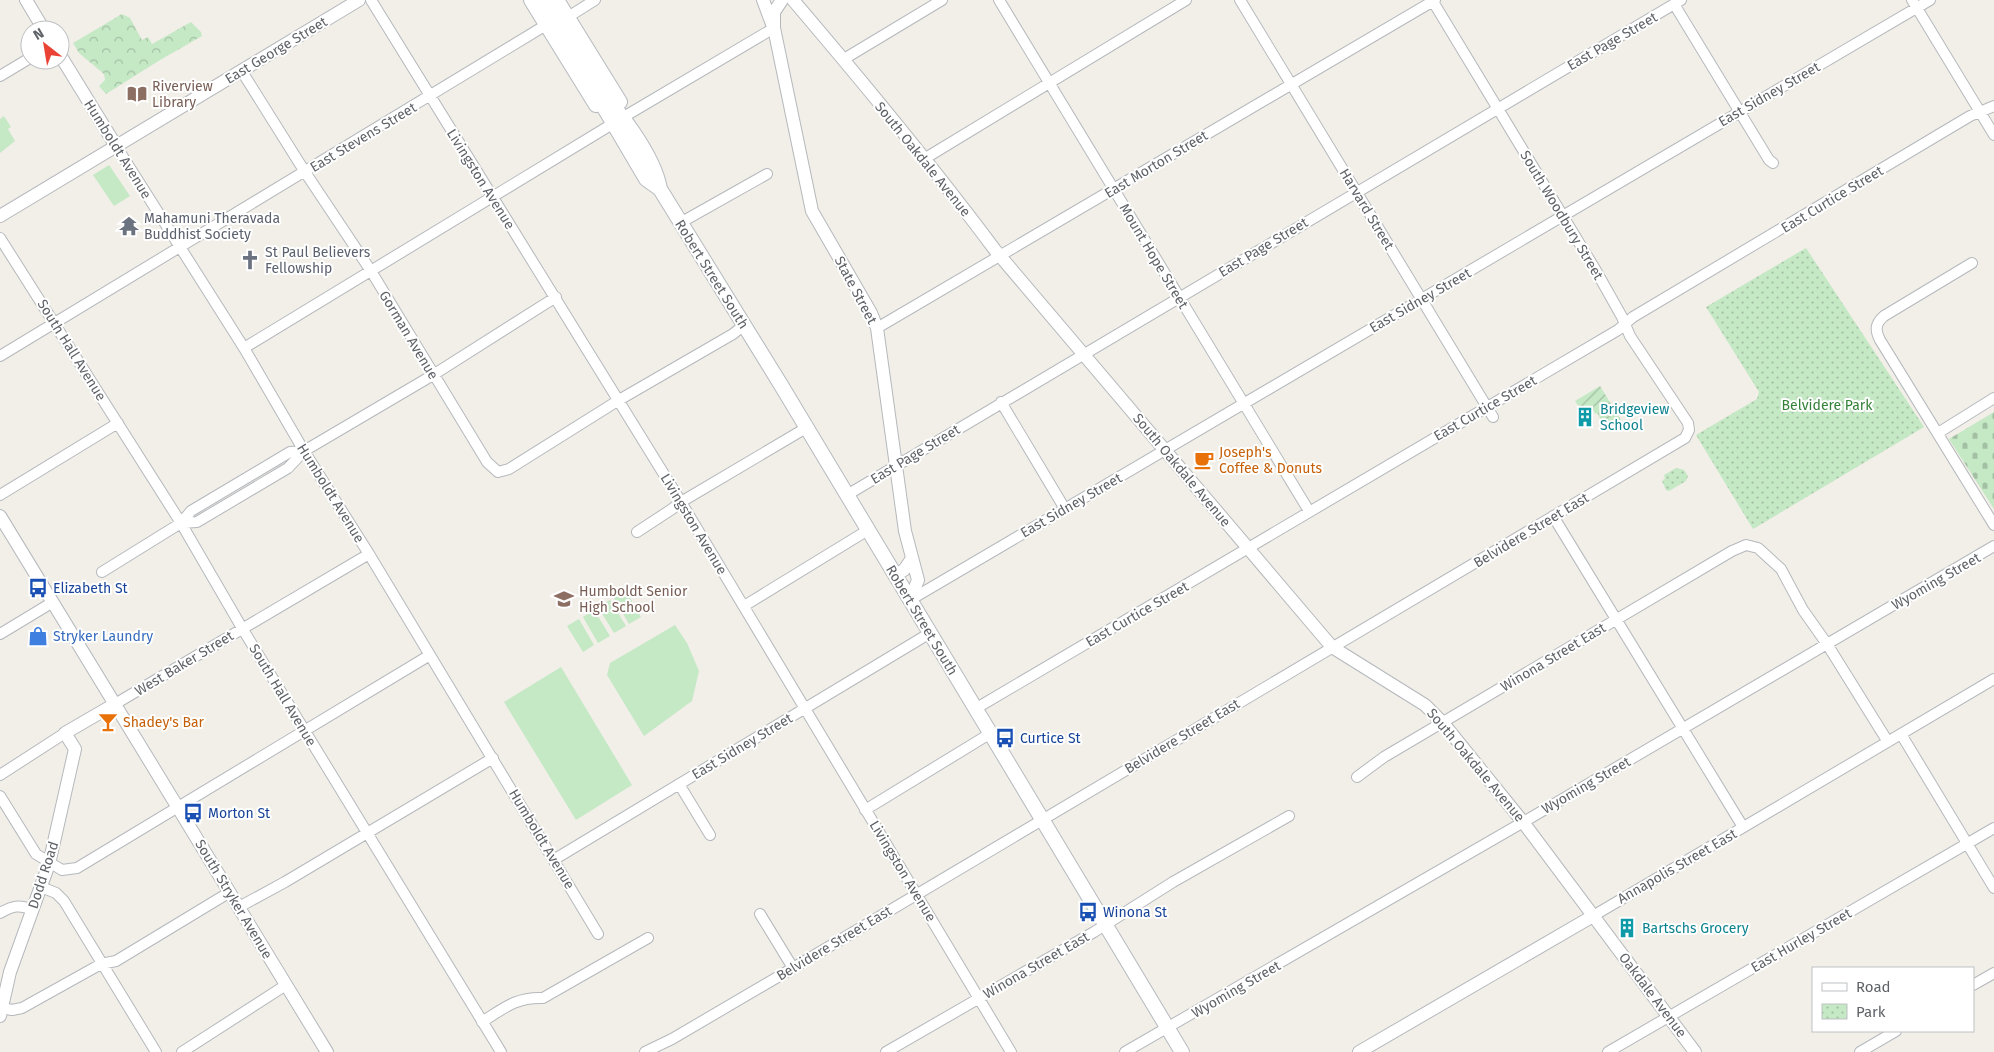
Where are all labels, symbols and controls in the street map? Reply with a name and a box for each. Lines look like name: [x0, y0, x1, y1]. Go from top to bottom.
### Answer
street label: East Page Street: [1564, 8, 1661, 74]
street label: East George Street: [222, 13, 331, 88]
north arrow: [20, 20, 70, 70]
text: N: [30, 25, 47, 44]
street label: East Sidney Street: [1715, 58, 1824, 130]
place label: Riverview Library: [152, 78, 213, 111]
library icon: Riverview Library: [126, 83, 148, 105]
street label: Humboldt Avenue: [80, 97, 155, 202]
street label: East Stevens Street: [307, 98, 420, 176]
street label: South Oakdale Avenue: [871, 98, 974, 220]
street label: Livingston Avenue: [443, 126, 518, 233]
street label: East Morton Street: [1102, 126, 1212, 202]
street label: South Woodbury Street: [1516, 148, 1607, 284]
street label: East Curtice Street: [1778, 162, 1887, 237]
street label: Harvard Street: [1336, 166, 1398, 254]
street label: Mount Hope Street: [1116, 201, 1192, 313]
place label: Mahamuni Theravada Buddhist Society: [144, 210, 280, 243]
street label: East Page Street: [1215, 214, 1312, 281]
temple icon: Mahamuni Theravada Buddhist Society: [118, 215, 140, 237]
street label: Robert Street South: [671, 217, 752, 332]
place label: St Paul Believers Fellowship: [265, 244, 371, 277]
church icon: St Paul Believers Fellowship: [239, 249, 261, 271]
street label: State Street: [831, 253, 881, 328]
street label: East Sidney Street: [1366, 264, 1475, 336]
street label: Gorman Avenue: [375, 288, 442, 383]
street label: South Hall Avenue: [34, 296, 110, 404]
street label: East Curtice Street: [1431, 372, 1541, 445]
park label: Belvidere Park: [1782, 397, 1873, 414]
place label: Bridgeview School: [1600, 401, 1669, 434]
building icon: Bridgeview School: [1574, 406, 1596, 428]
street label: South Oakdale Avenue: [1129, 410, 1234, 530]
street label: East Page Street: [867, 421, 964, 488]
street label: Humboldt Avenue: [293, 441, 368, 546]
place label: Joseph's Coffee & Donuts: [1219, 444, 1322, 477]
cafe icon: Joseph's Coffee & Donuts: [1193, 449, 1215, 471]
street label: East Sidney Street: [1017, 469, 1126, 541]
street label: Livingston Avenue: [657, 471, 730, 578]
street label: Belvidere Street East: [1471, 489, 1593, 572]
street label: Wyoming Street: [1889, 549, 1984, 614]
street label: Robert Street South: [882, 562, 961, 678]
bus stop icon: Elizabeth St: [27, 577, 49, 599]
street label: East Curtice Street: [1083, 578, 1193, 651]
place label: Elizabeth St: [53, 580, 129, 597]
place label: Humboldt Senior High School: [579, 583, 688, 616]
school or university icon: Humboldt Senior High School: [553, 588, 575, 610]
street label: Winona Street East: [1498, 619, 1610, 695]
shop icon: Stryker Laundry: [27, 625, 49, 647]
street label: West Baker Street: [132, 627, 238, 700]
place label: Stryker Laundry: [53, 628, 153, 645]
street label: South Hall Avenue: [245, 641, 320, 749]
street label: Belvidere Street East: [1122, 695, 1244, 778]
street label: South Oakdale Avenue: [1423, 705, 1528, 825]
street label: East Sidney Street: [689, 709, 796, 783]
bar icon: Shadey's Bar: [97, 711, 119, 733]
place label: Shadey's Bar: [123, 714, 205, 731]
bus stop icon: Curtice St: [994, 727, 1016, 749]
place label: Curtice St: [1020, 730, 1082, 747]
street label: Wyoming Street: [1539, 753, 1634, 818]
street label: Humboldt Avenue: [505, 786, 578, 892]
bus stop icon: Morton St: [182, 802, 204, 824]
place label: Morton St: [208, 805, 271, 822]
street label: Livingston Avenue: [866, 818, 939, 925]
street label: Annapolis Street East: [1615, 825, 1741, 908]
street label: South Stryker Avenue: [191, 837, 276, 962]
street label: Dodd Road: [25, 839, 62, 911]
bus stop icon: Winona St: [1077, 901, 1099, 923]
street label: Belvidere Street East: [774, 902, 896, 985]
place label: Winona St: [1103, 904, 1168, 921]
street label: East Hurley Street: [1748, 904, 1855, 976]
building icon: Bartschs Grocery: [1616, 917, 1638, 939]
place label: Bartschs Grocery: [1642, 920, 1749, 937]
street label: Winona Street East: [980, 928, 1093, 1003]
street label: Oakdale Avenue: [1615, 949, 1690, 1041]
street label: Wyoming Street: [1189, 957, 1284, 1022]
legend: [1812, 967, 1974, 1032]
text: Road: [1856, 978, 1891, 996]
text: Park: [1856, 1003, 1886, 1021]

